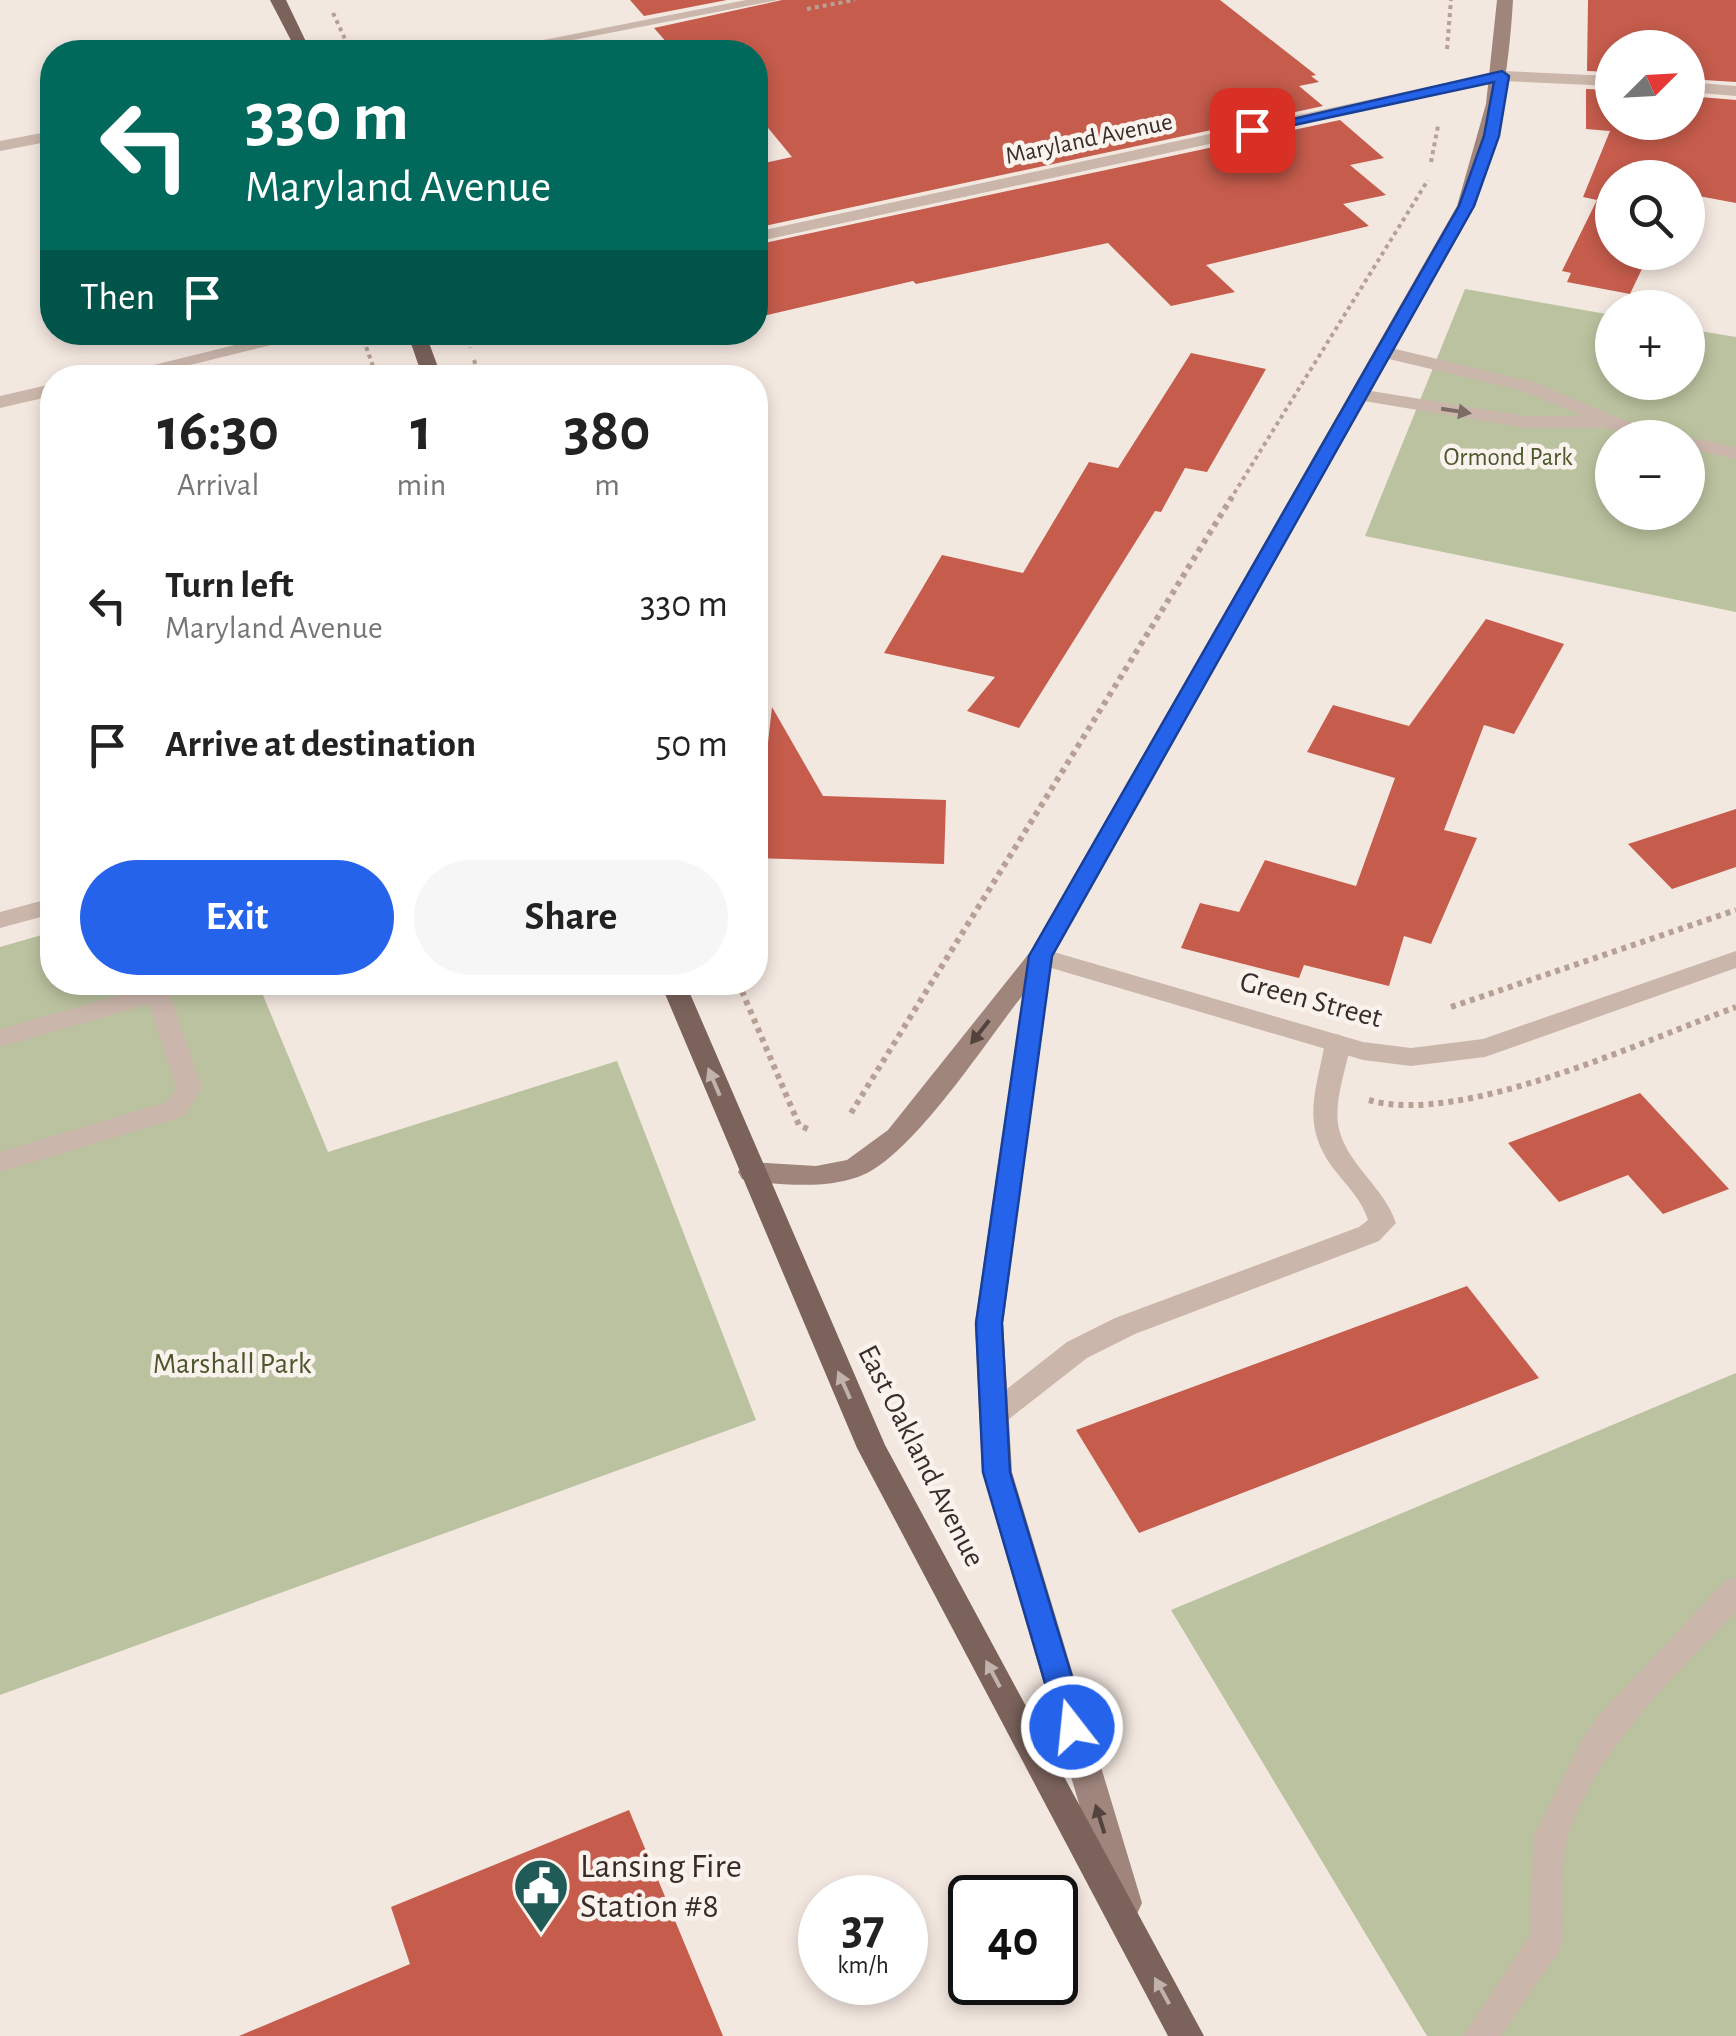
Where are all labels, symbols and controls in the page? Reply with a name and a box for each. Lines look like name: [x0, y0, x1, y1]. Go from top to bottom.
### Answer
north arrow: [1595, 30, 1705, 140]
map controls: [1595, 30, 1705, 530]
icon: left: [80, 80, 210, 210]
text: 330 m: [245, 83, 409, 153]
pin: [1210, 88, 1295, 173]
icon: arrive: [1225, 103, 1280, 158]
street label: Maryland Avenue: [1003, 109, 1175, 169]
button: search: [1595, 160, 1705, 270]
text: Maryland Avenue: [245, 165, 551, 210]
icon: arrive: [175, 270, 230, 325]
text: Then: [80, 279, 155, 317]
button: +: [1595, 290, 1705, 400]
text: 16:30: [157, 401, 279, 461]
text: 1: [411, 401, 432, 461]
text: 380: [564, 401, 650, 461]
one-way arrow: [1440, 404, 1472, 420]
button: −: [1595, 420, 1705, 530]
park label: Ormond Park: [1443, 445, 1573, 470]
text: Arrival: [177, 469, 259, 501]
text: min: [396, 469, 446, 501]
text: m: [594, 469, 620, 501]
text: Turn left: [165, 567, 293, 605]
icon: left: [80, 578, 135, 633]
text: 330 m: [640, 586, 728, 624]
text: Maryland Avenue: [165, 612, 383, 644]
icon: arrive: [80, 718, 135, 773]
text: Arrive at destination: [165, 726, 476, 764]
text: 50 m: [655, 726, 728, 764]
button: Exit: [80, 860, 394, 975]
button: Share: [414, 860, 728, 975]
street label: Green Street: [1237, 967, 1386, 1033]
one-way arrow: [970, 1020, 991, 1045]
one-way arrow: [705, 1067, 721, 1097]
street label: East Oakland Avenue: [852, 1340, 990, 1572]
park label: Marshall Park: [153, 1349, 312, 1379]
one-way arrow: [836, 1370, 852, 1400]
one-way arrow: [985, 1660, 1002, 1689]
position arrow: [1020, 1675, 1124, 1779]
one-way arrow: [1092, 1803, 1107, 1833]
place label: Lansing Fire Station #8: [580, 1849, 742, 1924]
public building icon: Lansing Fire Station #8: [511, 1856, 571, 1935]
speed limit sign: 40: [948, 1875, 1078, 2005]
text: 37: [841, 1903, 885, 1953]
text: km/h: [837, 1953, 889, 1978]
one-way arrow: [1154, 1976, 1171, 2005]

